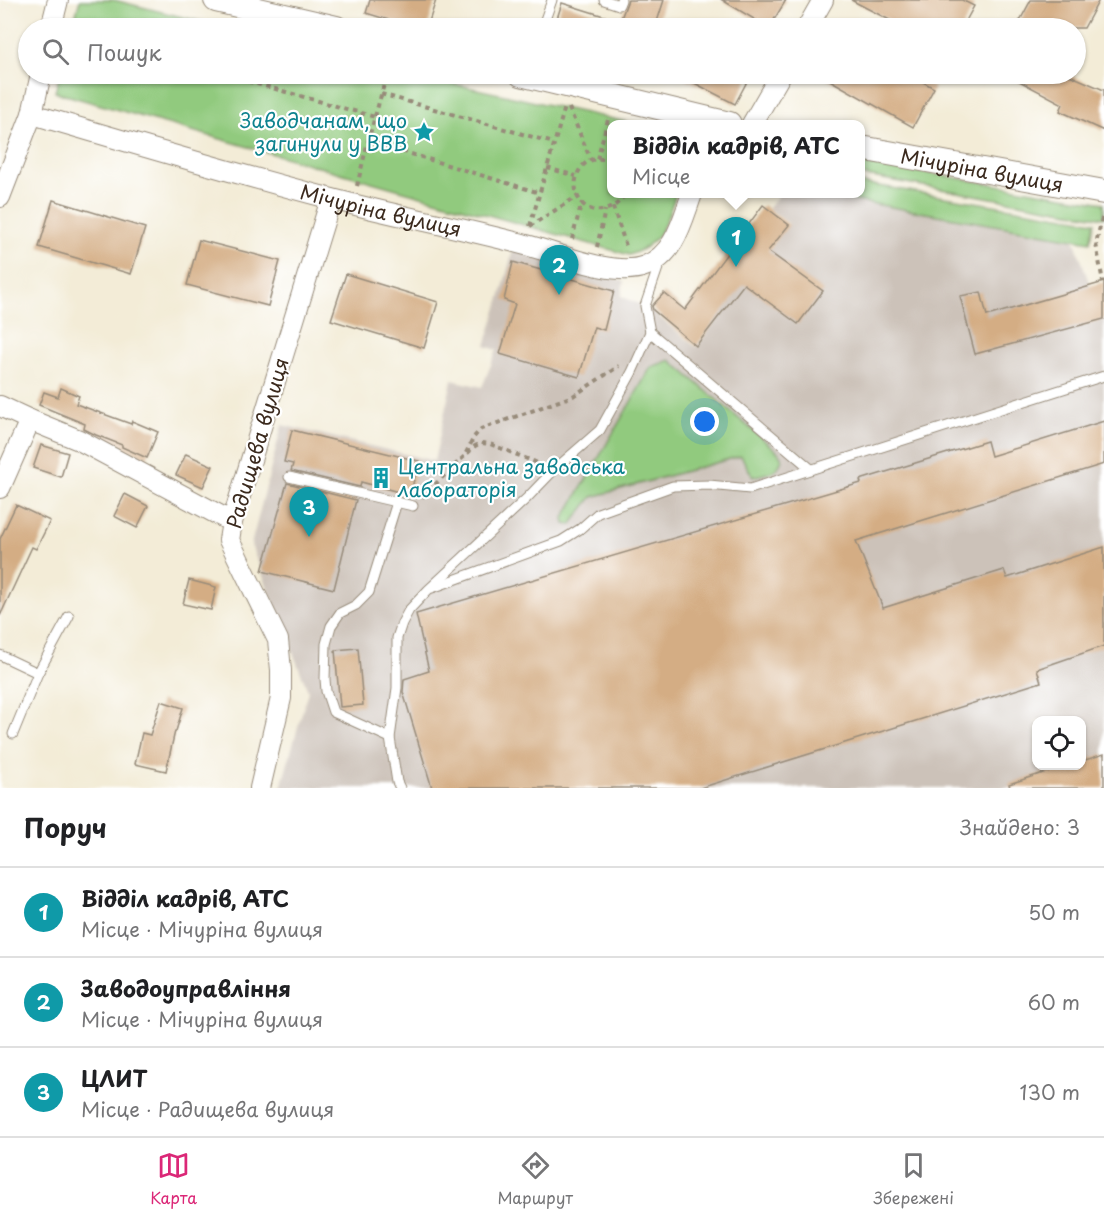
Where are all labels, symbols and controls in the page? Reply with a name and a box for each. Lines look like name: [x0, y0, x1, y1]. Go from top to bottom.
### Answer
search box: [18, 18, 1086, 84]
icon: search: [39, 35, 72, 68]
text: Пошук: [87, 35, 162, 68]
place label: Заводчанам, що загинули у ВВВ: [240, 105, 407, 158]
place icon: Заводчанам, що загинули у ВВВ: [412, 120, 436, 144]
popup: [607, 120, 865, 198]
text: Відділ кадрів, АТС: [632, 128, 840, 161]
street label: Мічуріна вулиця: [898, 140, 1066, 199]
text: Місце: [632, 161, 690, 191]
street label: Мічуріна вулиця: [297, 176, 465, 244]
pin: 1: [716, 218, 756, 267]
pin: 2: [540, 246, 578, 295]
street label: Радищева вулиця: [218, 354, 296, 532]
your location: [690, 407, 719, 436]
place label: Центральна заводська лабораторія: [397, 451, 626, 504]
building icon: Центральна заводська лабораторія: [369, 466, 393, 490]
pin: 3: [290, 488, 328, 537]
map controls: [1032, 716, 1086, 770]
button: locate: [1032, 716, 1086, 770]
text: Поруч: [24, 808, 107, 847]
text: Знайдено: 3: [960, 812, 1080, 842]
text: Відділ кадрів, АТС: [81, 881, 289, 914]
text: 1: [39, 897, 48, 927]
text: 50 m: [1028, 897, 1080, 927]
text: Місце · Мічуріна вулиця: [81, 914, 323, 944]
text: Заводоуправління: [81, 971, 291, 1004]
text: 2: [36, 987, 51, 1017]
text: 60 m: [1028, 987, 1080, 1017]
text: Місце · Мічуріна вулиця: [81, 1004, 323, 1034]
text: ЦЛИТ: [81, 1061, 147, 1094]
text: 3: [37, 1077, 50, 1107]
text: 130 m: [1020, 1077, 1080, 1107]
text: Місце · Радищева вулиця: [81, 1094, 334, 1124]
tab: Карта: [150, 1149, 197, 1209]
tab: Маршрут: [497, 1149, 573, 1209]
tab: Збережені: [873, 1149, 954, 1209]

